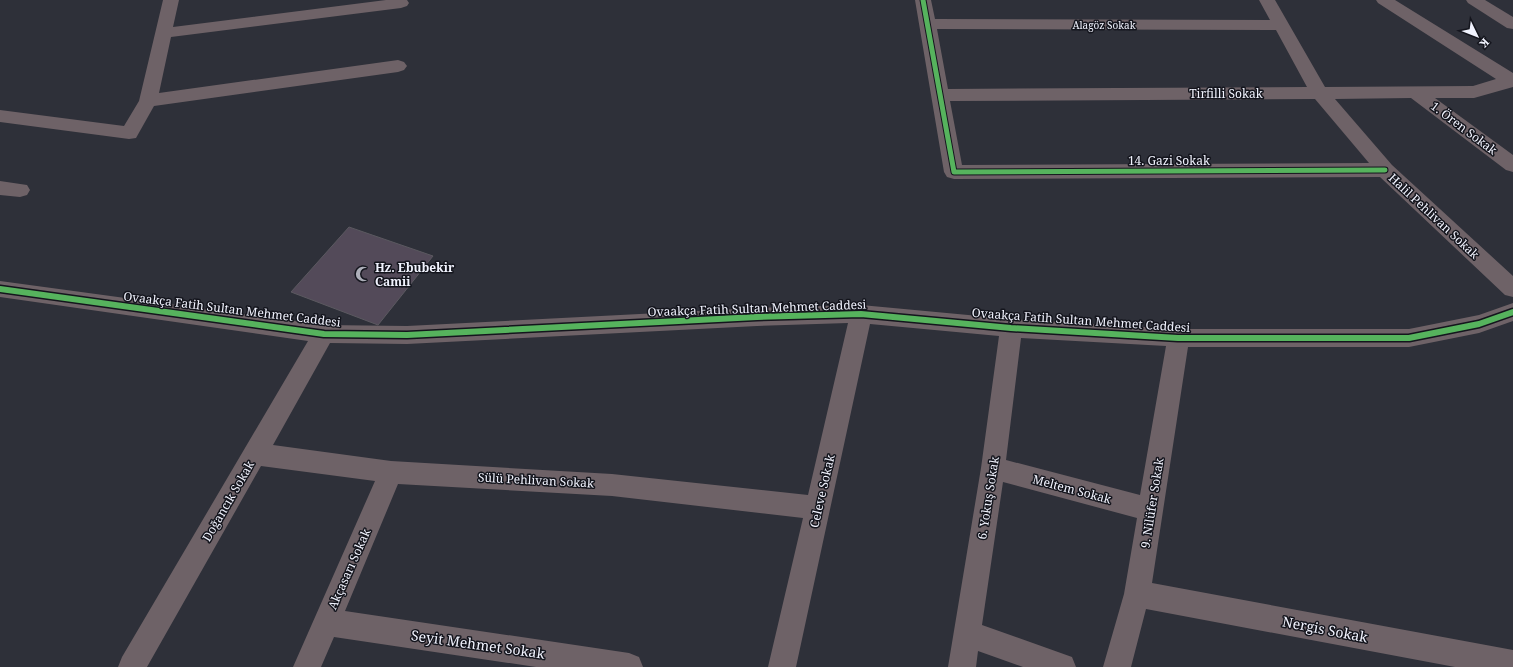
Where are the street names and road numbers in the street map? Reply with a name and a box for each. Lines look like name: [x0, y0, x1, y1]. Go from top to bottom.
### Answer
street label: Alagöz Sokak: [1072, 18, 1136, 32]
street label: Tirfilli Sokak: [1189, 85, 1264, 102]
street label: 1. Ören Sokak: [1427, 97, 1501, 159]
street label: 14. Gazi Sokak: [1128, 152, 1211, 169]
street label: Halil Pehlivan Sokak: [1385, 169, 1484, 263]
street label: Ovaakça Fatih Sultan Mehmet Caddesi: [122, 287, 342, 331]
street label: Ovaakça Fatih Sultan Mehmet Caddesi: [647, 296, 867, 320]
street label: Ovaakça Fatih Sultan Mehmet Caddesi: [971, 304, 1191, 336]
street label: Celeve Sokak: [805, 452, 839, 529]
street label: 6. Yokuş Sokak: [973, 454, 1003, 541]
street label: 9. Nilüfer Sokak: [1136, 456, 1168, 549]
street label: Doğancık Sokak: [198, 457, 259, 545]
street label: Sülü Pehlivan Sokak: [477, 468, 595, 492]
street label: Meltem Sokak: [1031, 470, 1114, 508]
street label: Akçasarı Sokak: [324, 525, 375, 612]
street label: Nergis Sokak: [1281, 611, 1370, 647]
street label: Seyit Mehmet Sokak: [410, 625, 547, 663]

